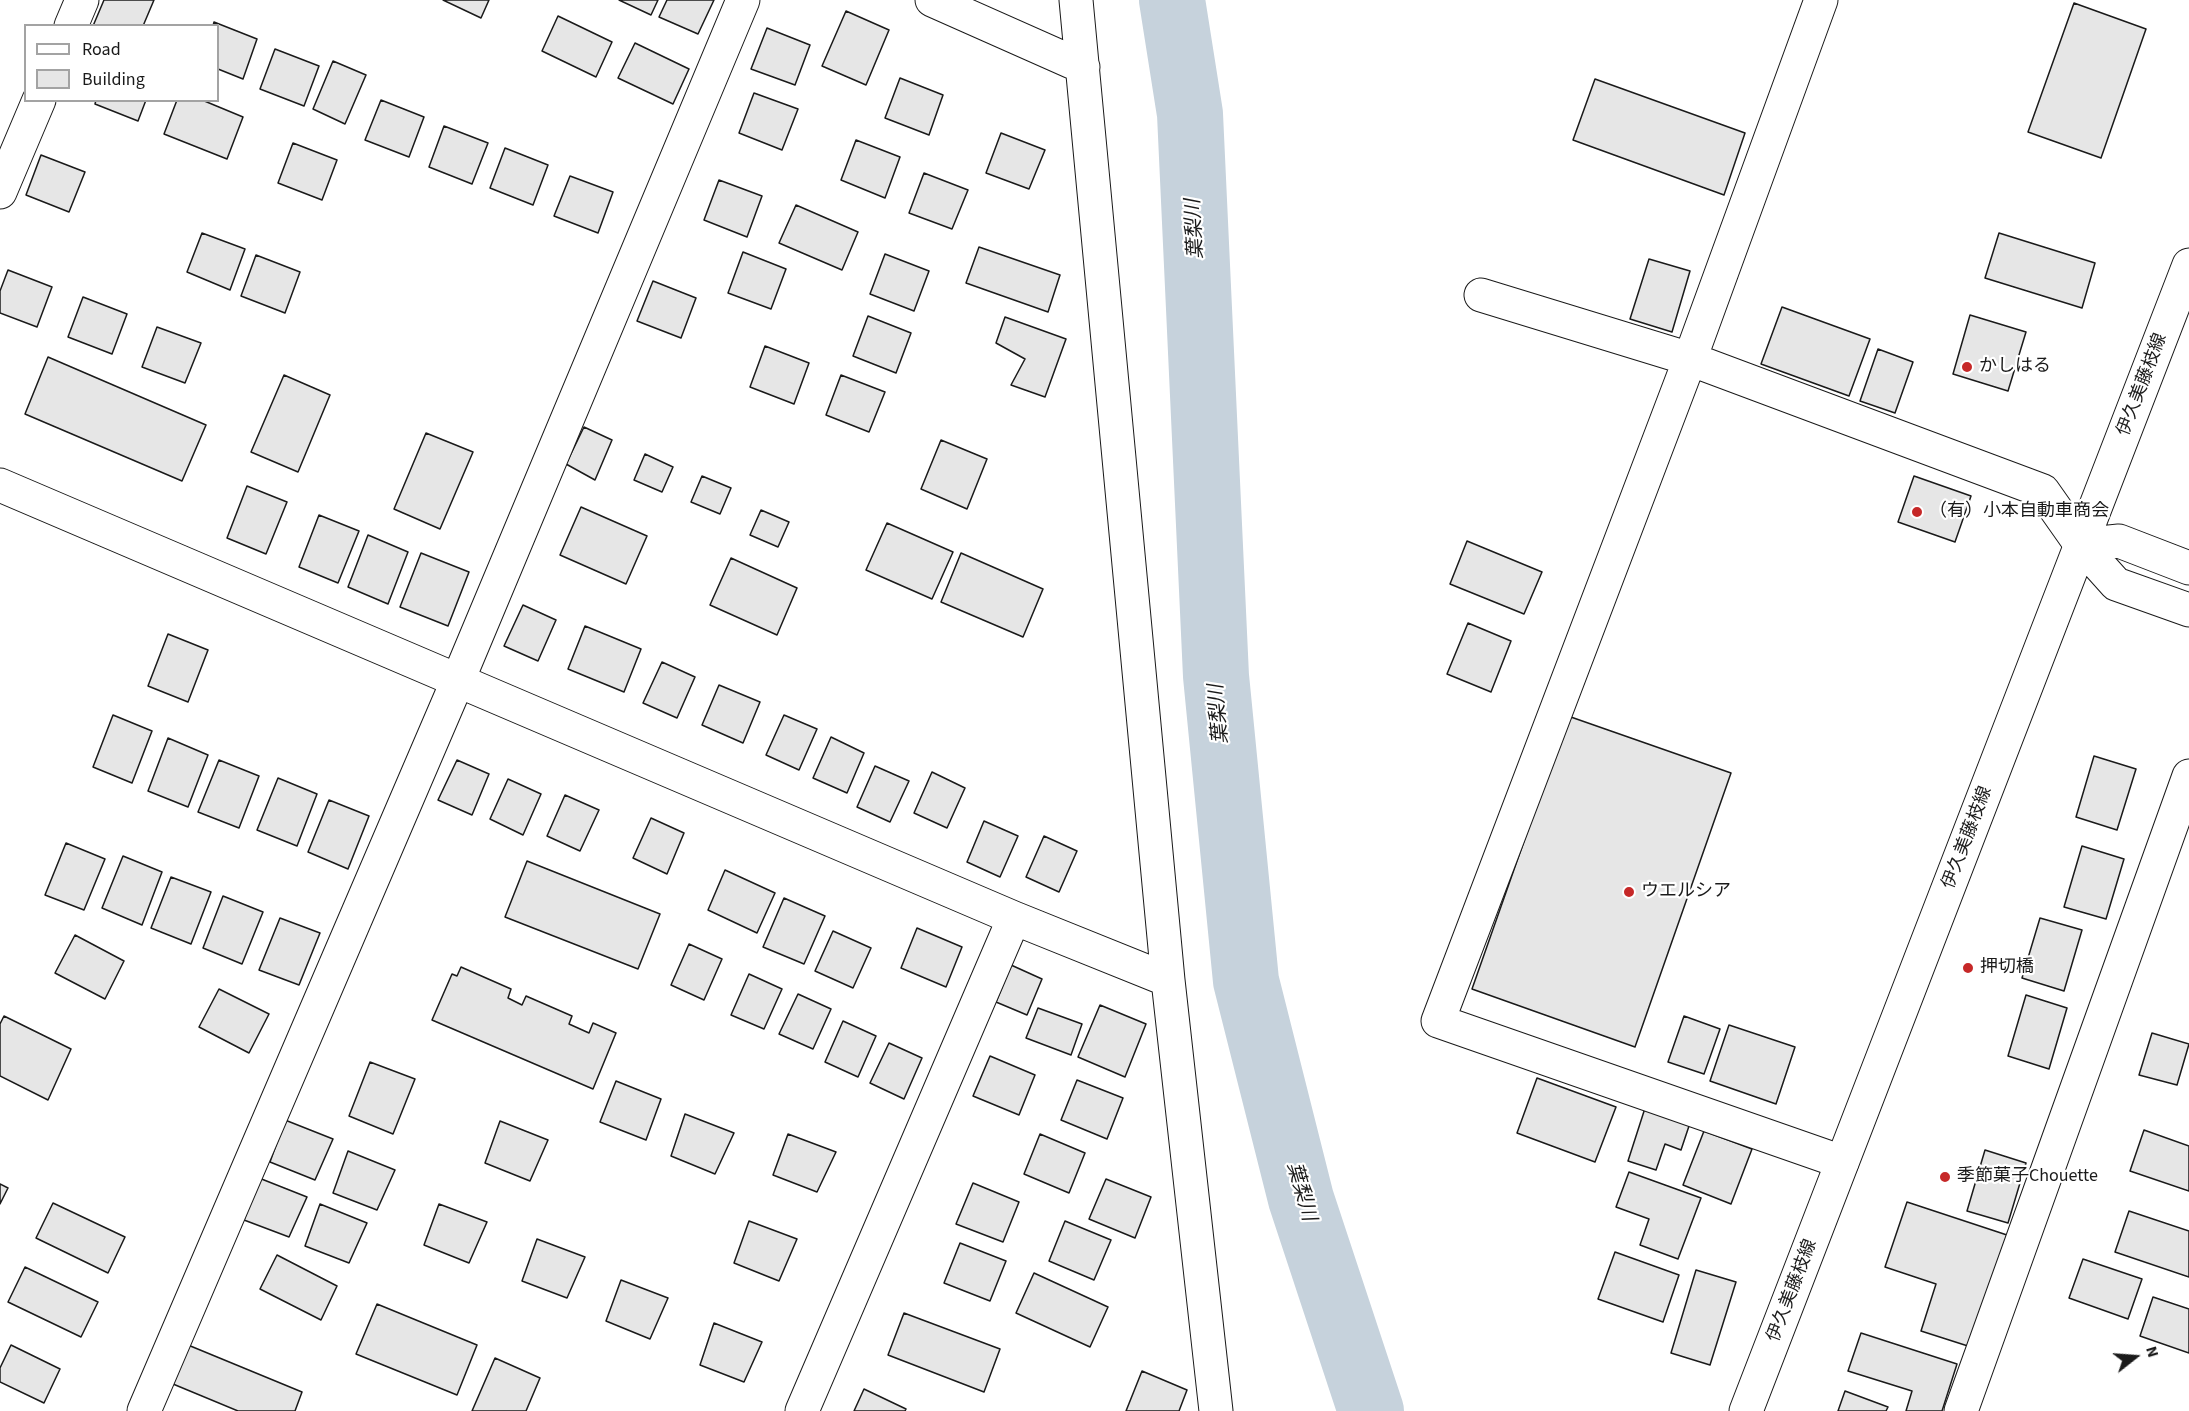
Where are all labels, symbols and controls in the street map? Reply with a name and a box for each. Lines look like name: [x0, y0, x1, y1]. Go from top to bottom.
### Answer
legend: [24, 24, 219, 102]
text: Road: [82, 37, 121, 62]
text: Building: [82, 67, 145, 92]
water label: 葉梨川: [1182, 198, 1210, 260]
street label: 伊久美藤枝線: [2114, 331, 2172, 439]
place label: かしはる: [1979, 356, 2051, 378]
marker: かしはる: [1960, 360, 1974, 374]
place label: （有）小本自動車商会: [1929, 501, 2109, 523]
marker: （有）小本自動車商会: [1910, 505, 1924, 519]
water label: 葉梨川: [1205, 683, 1235, 745]
street label: 伊久美藤枝線: [1939, 784, 1997, 892]
place label: ウエルシア: [1641, 881, 1731, 903]
marker: ウエルシア: [1622, 885, 1636, 899]
place label: 押切橋: [1980, 957, 2034, 979]
marker: 押切橋: [1961, 961, 1975, 975]
water label: 葉梨川: [1280, 1160, 1320, 1224]
place label: 季節菓子Chouette: [1957, 1166, 2098, 1188]
marker: 季節菓子Chouette: [1938, 1170, 1952, 1184]
street label: 伊久美藤枝線: [1764, 1237, 1822, 1345]
north arrow: [2105, 1327, 2165, 1387]
text: N: [2140, 1343, 2164, 1360]

